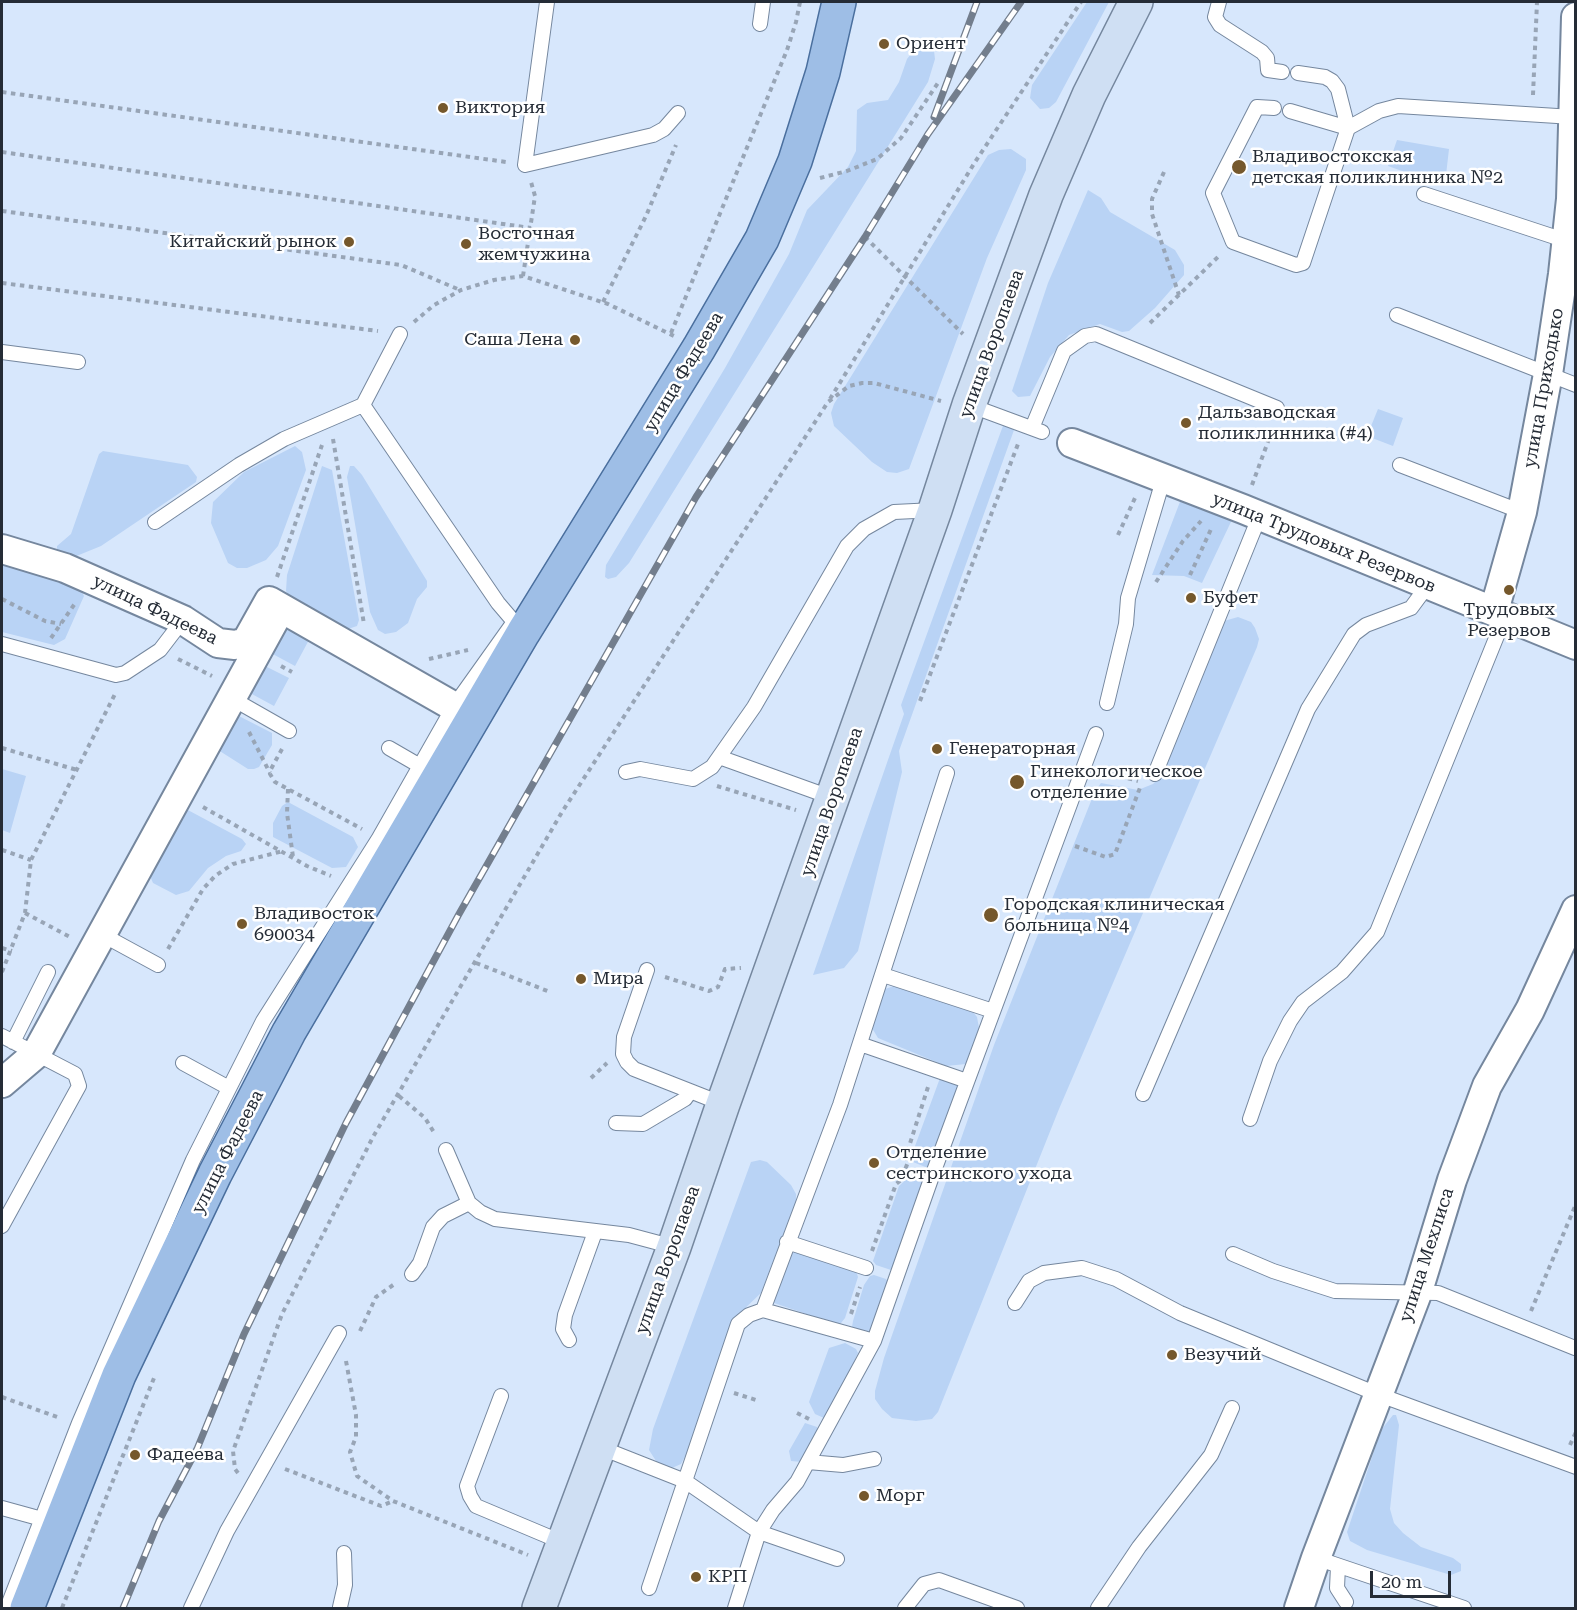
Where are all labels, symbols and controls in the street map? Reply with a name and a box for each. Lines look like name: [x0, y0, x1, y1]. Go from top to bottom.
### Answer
place label: Ориент: [896, 33, 966, 55]
marker: Ориент: [877, 37, 891, 51]
place label: Виктория: [455, 97, 545, 119]
marker: Виктория: [436, 101, 450, 115]
place label: Владивостокская детская поликлинника №2: [1252, 146, 1503, 188]
marker: Владивостокская детская поликлинника №2: [1230, 158, 1248, 176]
place label: Восточная жемчужина: [478, 223, 590, 266]
place label: Китайский рынок: [169, 231, 337, 253]
marker: Китайский рынок: [342, 235, 356, 249]
marker: Восточная жемчужина: [459, 237, 473, 251]
street label: улица Воропаева: [955, 267, 1029, 421]
street label: улица Приходько: [1519, 306, 1569, 470]
street label: улица Фадеева: [640, 308, 728, 436]
place label: Саша Лена: [464, 329, 563, 351]
marker: Саша Лена: [568, 333, 582, 347]
place label: Дальзаводская поликлинника (#4): [1198, 402, 1373, 444]
marker: Дальзаводская поликлинника (#4): [1179, 416, 1193, 430]
street label: улица Трудовых Резервов: [1209, 488, 1439, 598]
street label: улица Фадеева: [89, 570, 221, 650]
marker: Трудовых Резервов: [1502, 583, 1516, 597]
place label: Буфет: [1203, 587, 1258, 609]
marker: Буфет: [1184, 591, 1198, 605]
place label: Трудовых Резервов: [1463, 599, 1555, 642]
street label: улица Воропаева: [796, 725, 868, 879]
place label: Генераторная: [949, 738, 1076, 760]
marker: Генераторная: [930, 742, 944, 756]
place label: Гинекологическое отделение: [1030, 761, 1203, 804]
marker: Гинекологическое отделение: [1008, 773, 1026, 791]
place label: Городская клиническая больница №4: [1004, 894, 1225, 936]
place label: Владивосток 690034: [254, 903, 375, 946]
marker: Городская клиническая больница №4: [982, 906, 1000, 924]
marker: Владивосток 690034: [235, 917, 249, 931]
place label: Мира: [593, 968, 644, 990]
marker: Мира: [574, 972, 588, 986]
street label: улица Фадеева: [187, 1086, 269, 1218]
place label: Отделение сестринского ухода: [886, 1142, 1072, 1184]
marker: Отделение сестринского ухода: [867, 1156, 881, 1170]
street label: улица Воропаева: [631, 1183, 705, 1337]
street label: улица Мехлиса: [1395, 1185, 1459, 1325]
place label: Везучий: [1184, 1344, 1261, 1366]
marker: Везучий: [1165, 1348, 1179, 1362]
place label: Фадеева: [147, 1444, 224, 1466]
marker: Фадеева: [128, 1448, 142, 1462]
place label: Морг: [876, 1485, 925, 1507]
marker: Морг: [857, 1489, 871, 1503]
scale bar: [1373, 1559, 1454, 1597]
place label: КРП: [708, 1566, 747, 1588]
marker: КРП: [689, 1570, 703, 1584]
text: 20 m: [1381, 1571, 1422, 1592]

